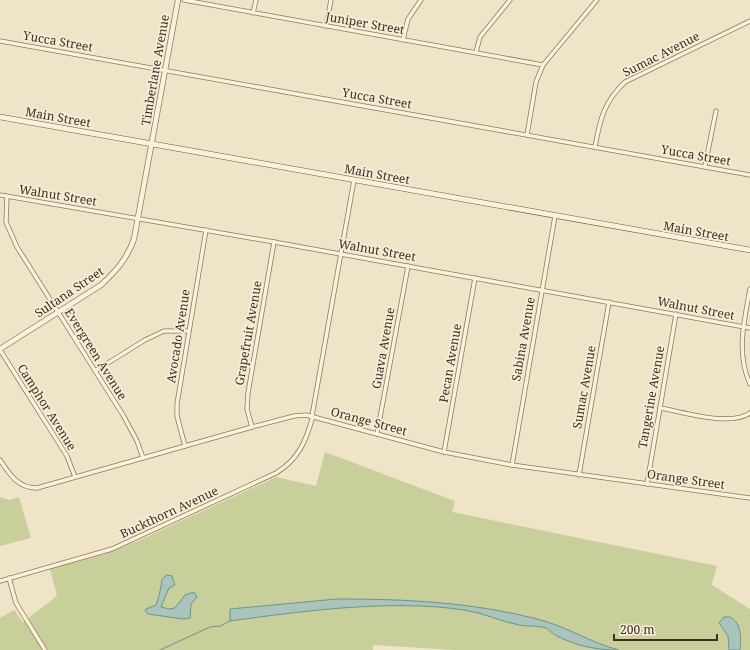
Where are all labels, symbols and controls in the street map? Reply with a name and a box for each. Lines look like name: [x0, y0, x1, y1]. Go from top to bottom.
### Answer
street label: Juniper Street: [323, 8, 406, 38]
street label: Timberlane Avenue: [137, 13, 173, 127]
street label: Yucca Street: [21, 26, 94, 55]
street label: Sumac Avenue: [620, 27, 702, 81]
street label: Yucca Street: [340, 83, 413, 112]
street label: Main Street: [24, 103, 92, 131]
street label: Yucca Street: [659, 140, 732, 169]
street label: Main Street: [343, 160, 411, 188]
street label: Walnut Street: [18, 180, 98, 210]
street label: Main Street: [662, 217, 730, 245]
street label: Walnut Street: [337, 235, 417, 265]
street label: Sultana Street: [31, 263, 107, 321]
street label: Grapefruit Avenue: [230, 279, 266, 387]
street label: Avocado Avenue: [162, 288, 194, 384]
street label: Walnut Street: [656, 292, 736, 324]
street label: Sabina Avenue: [507, 296, 539, 382]
street label: Evergreen Avenue: [61, 305, 131, 403]
street label: Guava Avenue: [367, 306, 399, 390]
street label: Pecan Avenue: [435, 322, 465, 404]
street label: Sumac Avenue: [568, 344, 600, 430]
street label: Tangerine Avenue: [634, 344, 668, 450]
street label: Camphor Avenue: [14, 360, 80, 454]
street label: Orange Street: [329, 403, 409, 439]
street label: Orange Street: [646, 465, 726, 493]
street label: Buckthorn Avenue: [117, 482, 221, 542]
scale bar: [614, 616, 717, 642]
text: 200 m: [620, 621, 655, 638]

